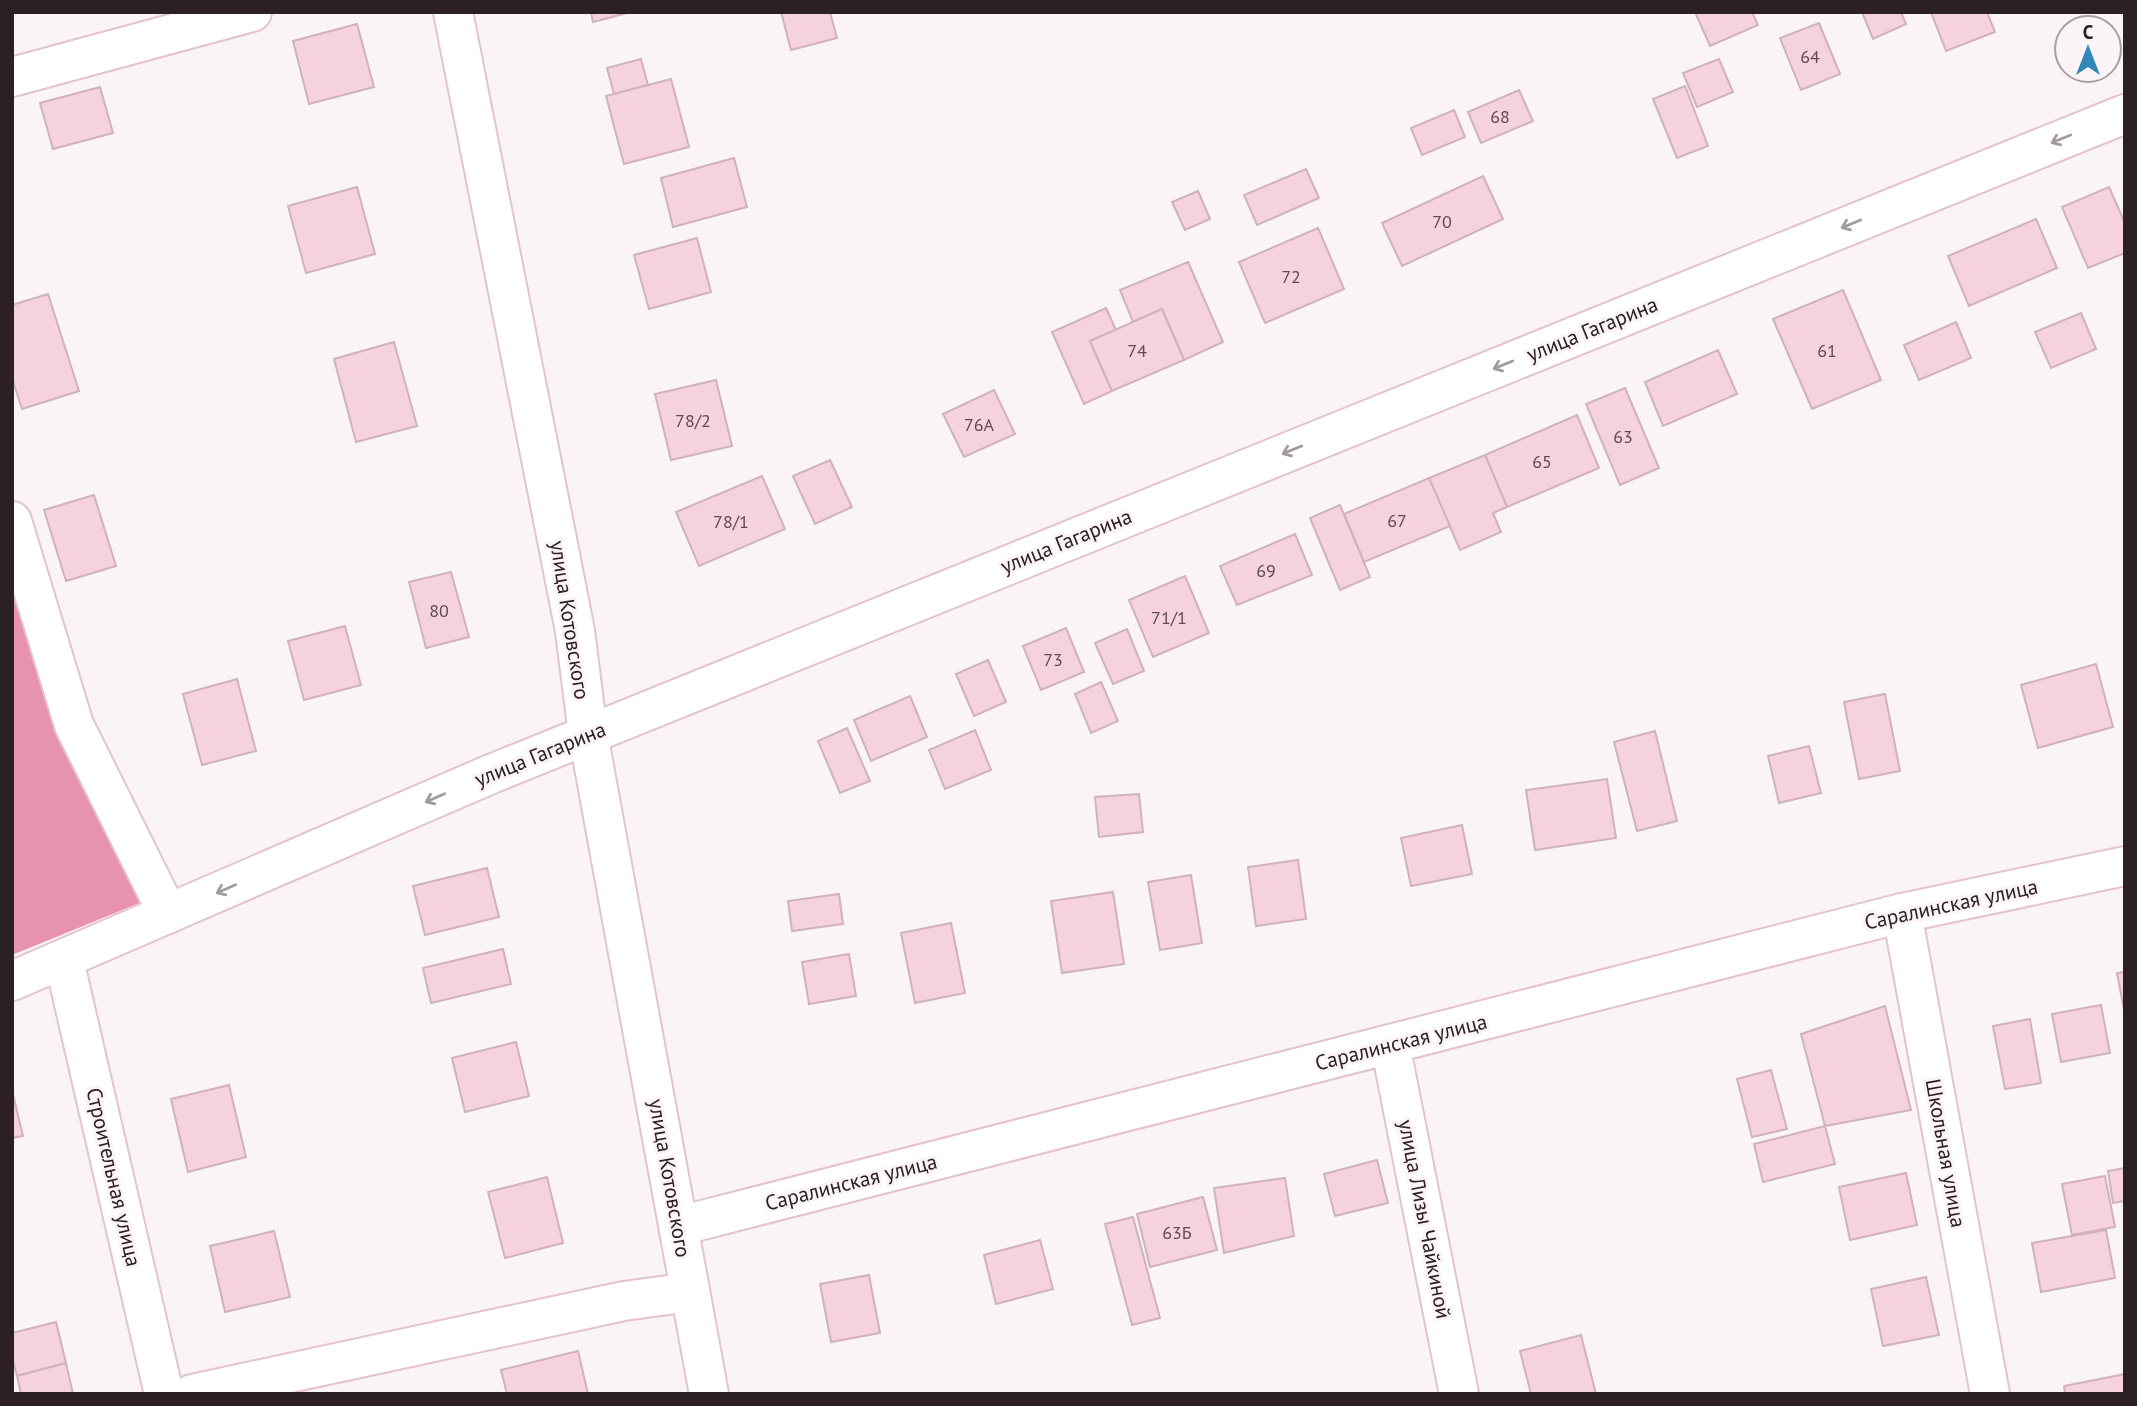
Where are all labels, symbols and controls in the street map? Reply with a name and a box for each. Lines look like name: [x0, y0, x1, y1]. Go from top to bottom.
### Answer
north arrow: [2053, 14, 2123, 84]
text: С: [2083, 20, 2094, 44]
house number: 64: [1800, 45, 1820, 68]
house number: 68: [1490, 105, 1510, 128]
one-way arrow: [2051, 134, 2073, 147]
house number: 70: [1432, 210, 1452, 233]
one-way arrow: [1840, 219, 1862, 232]
house number: 72: [1281, 265, 1301, 288]
street label: улица Гагарина: [1522, 290, 1662, 368]
house number: 74: [1127, 339, 1147, 362]
house number: 61: [1817, 339, 1837, 362]
one-way arrow: [1493, 359, 1515, 372]
house number: 78/2: [675, 409, 711, 432]
house number: 76А: [964, 413, 995, 436]
house number: 63: [1613, 425, 1633, 448]
one-way arrow: [1282, 444, 1304, 457]
house number: 65: [1532, 450, 1552, 473]
street label: улица Гагарина: [996, 502, 1136, 580]
house number: 67: [1387, 509, 1407, 532]
house number: 78/1: [713, 510, 749, 533]
street label: улица Котовского: [544, 539, 596, 701]
house number: 69: [1256, 559, 1276, 582]
house number: 80: [429, 599, 449, 622]
house number: 71/1: [1151, 606, 1187, 629]
house number: 73: [1043, 648, 1063, 671]
street label: улица Гагарина: [470, 715, 610, 793]
one-way arrow: [424, 792, 446, 805]
street label: Саралинская улица: [1862, 872, 2040, 936]
one-way arrow: [216, 883, 237, 896]
street label: Саралинская улица: [1312, 1008, 1490, 1076]
street label: Школьная улица: [1920, 1077, 1972, 1229]
street label: Строительная улица: [80, 1085, 148, 1269]
street label: улица Котовского: [643, 1097, 697, 1259]
street label: улица Лизы Чайкиной: [1392, 1117, 1458, 1321]
street label: Саралинская улица: [762, 1148, 940, 1216]
house number: 63Б: [1162, 1221, 1192, 1244]

